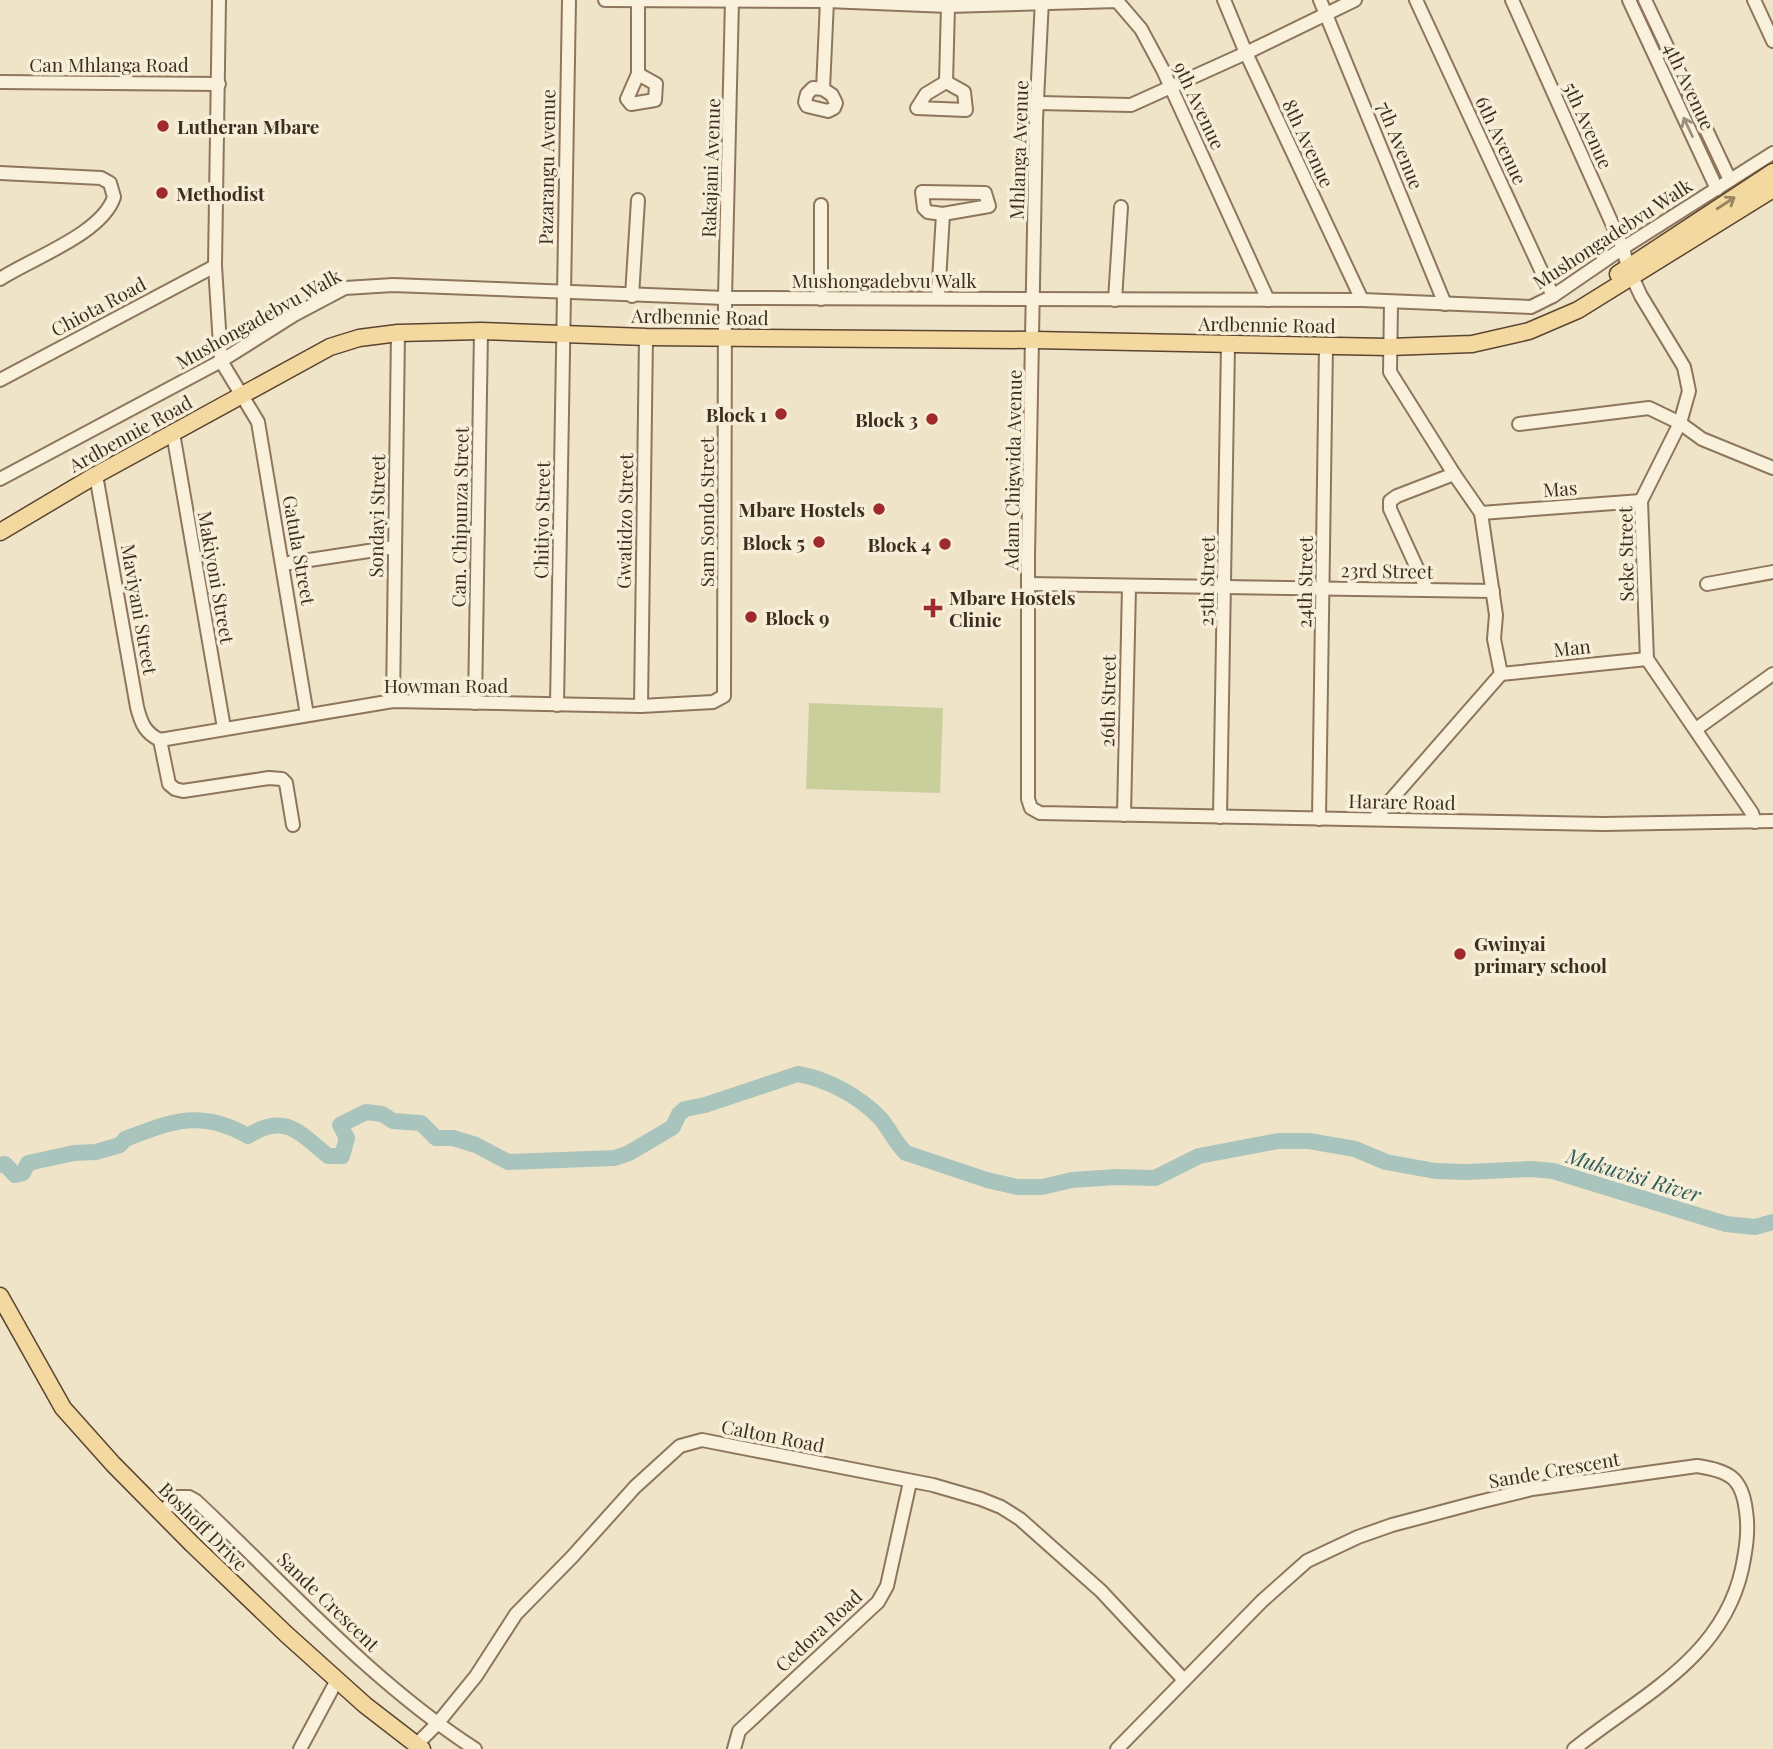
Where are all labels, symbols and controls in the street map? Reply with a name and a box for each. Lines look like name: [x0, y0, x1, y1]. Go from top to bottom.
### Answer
street label: 4th Avenue: [1658, 38, 1722, 134]
street label: Can Mhlanga Road: [29, 51, 189, 77]
street label: 9th Avenue: [1168, 57, 1232, 153]
street label: 5th Avenue: [1558, 77, 1620, 173]
street label: Mhlanga Avenue: [1003, 80, 1033, 220]
street label: Pazarangu Avenue: [532, 89, 560, 245]
street label: 6th Avenue: [1470, 92, 1534, 188]
street label: 8th Avenue: [1277, 95, 1341, 191]
street label: 7th Avenue: [1372, 97, 1430, 193]
street label: Rakajani Avenue: [695, 98, 725, 238]
place label: Lutheran Mbare: [177, 113, 319, 139]
one-way arrow: [1681, 117, 1694, 138]
marker: Lutheran Mbare: [155, 118, 171, 134]
street label: Mushongadebvu Walk: [1527, 171, 1697, 294]
place label: Methodist: [176, 180, 265, 206]
marker: Methodist: [154, 185, 170, 201]
one-way arrow: [1715, 196, 1735, 210]
street label: Mushongadebvu Walk: [171, 261, 346, 374]
street label: Mushongadebvu Walk: [791, 267, 977, 293]
street label: Chiota Road: [46, 270, 150, 342]
street label: Ardbennie Road: [630, 302, 769, 330]
street label: Ardbennie Road: [1197, 310, 1336, 338]
street label: Adam Chigwida Avenue: [997, 369, 1027, 572]
street label: Ardbennie Road: [63, 388, 196, 478]
place label: Block 1: [706, 401, 767, 427]
marker: Block 1: [773, 406, 789, 422]
place label: Block 3: [855, 406, 918, 432]
marker: Block 3: [924, 411, 940, 427]
street label: Can. Chipunza Street: [444, 426, 474, 608]
street label: Sam Sondo Street: [693, 436, 719, 587]
street label: Gwatidzo Street: [610, 453, 638, 589]
street label: Sondayi Street: [362, 454, 390, 578]
street label: Chitiyo Street: [527, 461, 555, 579]
street label: Mas: [1542, 474, 1578, 502]
street label: Gatula Street: [278, 493, 322, 607]
place label: Mbare Hostels: [739, 496, 865, 522]
marker: Mbare Hostels: [871, 501, 887, 517]
street label: Seke Street: [1611, 506, 1639, 602]
street label: Makiyoni Street: [193, 509, 242, 646]
place label: Block 5: [742, 529, 805, 555]
place label: Block 4: [867, 531, 931, 557]
marker: Block 5: [811, 534, 827, 550]
street label: 25th Street: [1192, 535, 1220, 627]
street label: 24th Street: [1290, 535, 1318, 628]
marker: Block 4: [937, 536, 953, 552]
street label: Maviyani Street: [116, 542, 164, 677]
street label: 23rd Street: [1341, 556, 1434, 584]
place label: Mbare Hostels Clinic: [949, 584, 1076, 632]
marker: Mbare Hostels Clinic: [923, 598, 943, 618]
place label: Block 9: [765, 604, 829, 630]
marker: Block 9: [743, 609, 759, 625]
street label: Man: [1552, 632, 1593, 662]
street label: 26th Street: [1093, 654, 1121, 748]
street label: Howman Road: [384, 672, 508, 698]
street label: Harare Road: [1348, 787, 1456, 815]
place label: Gwinyai primary school: [1474, 930, 1607, 978]
marker: Gwinyai primary school: [1452, 946, 1468, 962]
water label: Mukuvisi River: [1562, 1140, 1706, 1208]
street label: Calton Road: [719, 1412, 827, 1458]
street label: Sande Crescent: [1486, 1445, 1622, 1493]
street label: Boshoff Drive: [154, 1476, 254, 1576]
street label: Sande Crescent: [272, 1546, 386, 1657]
street label: Cedora Road: [769, 1583, 867, 1677]

